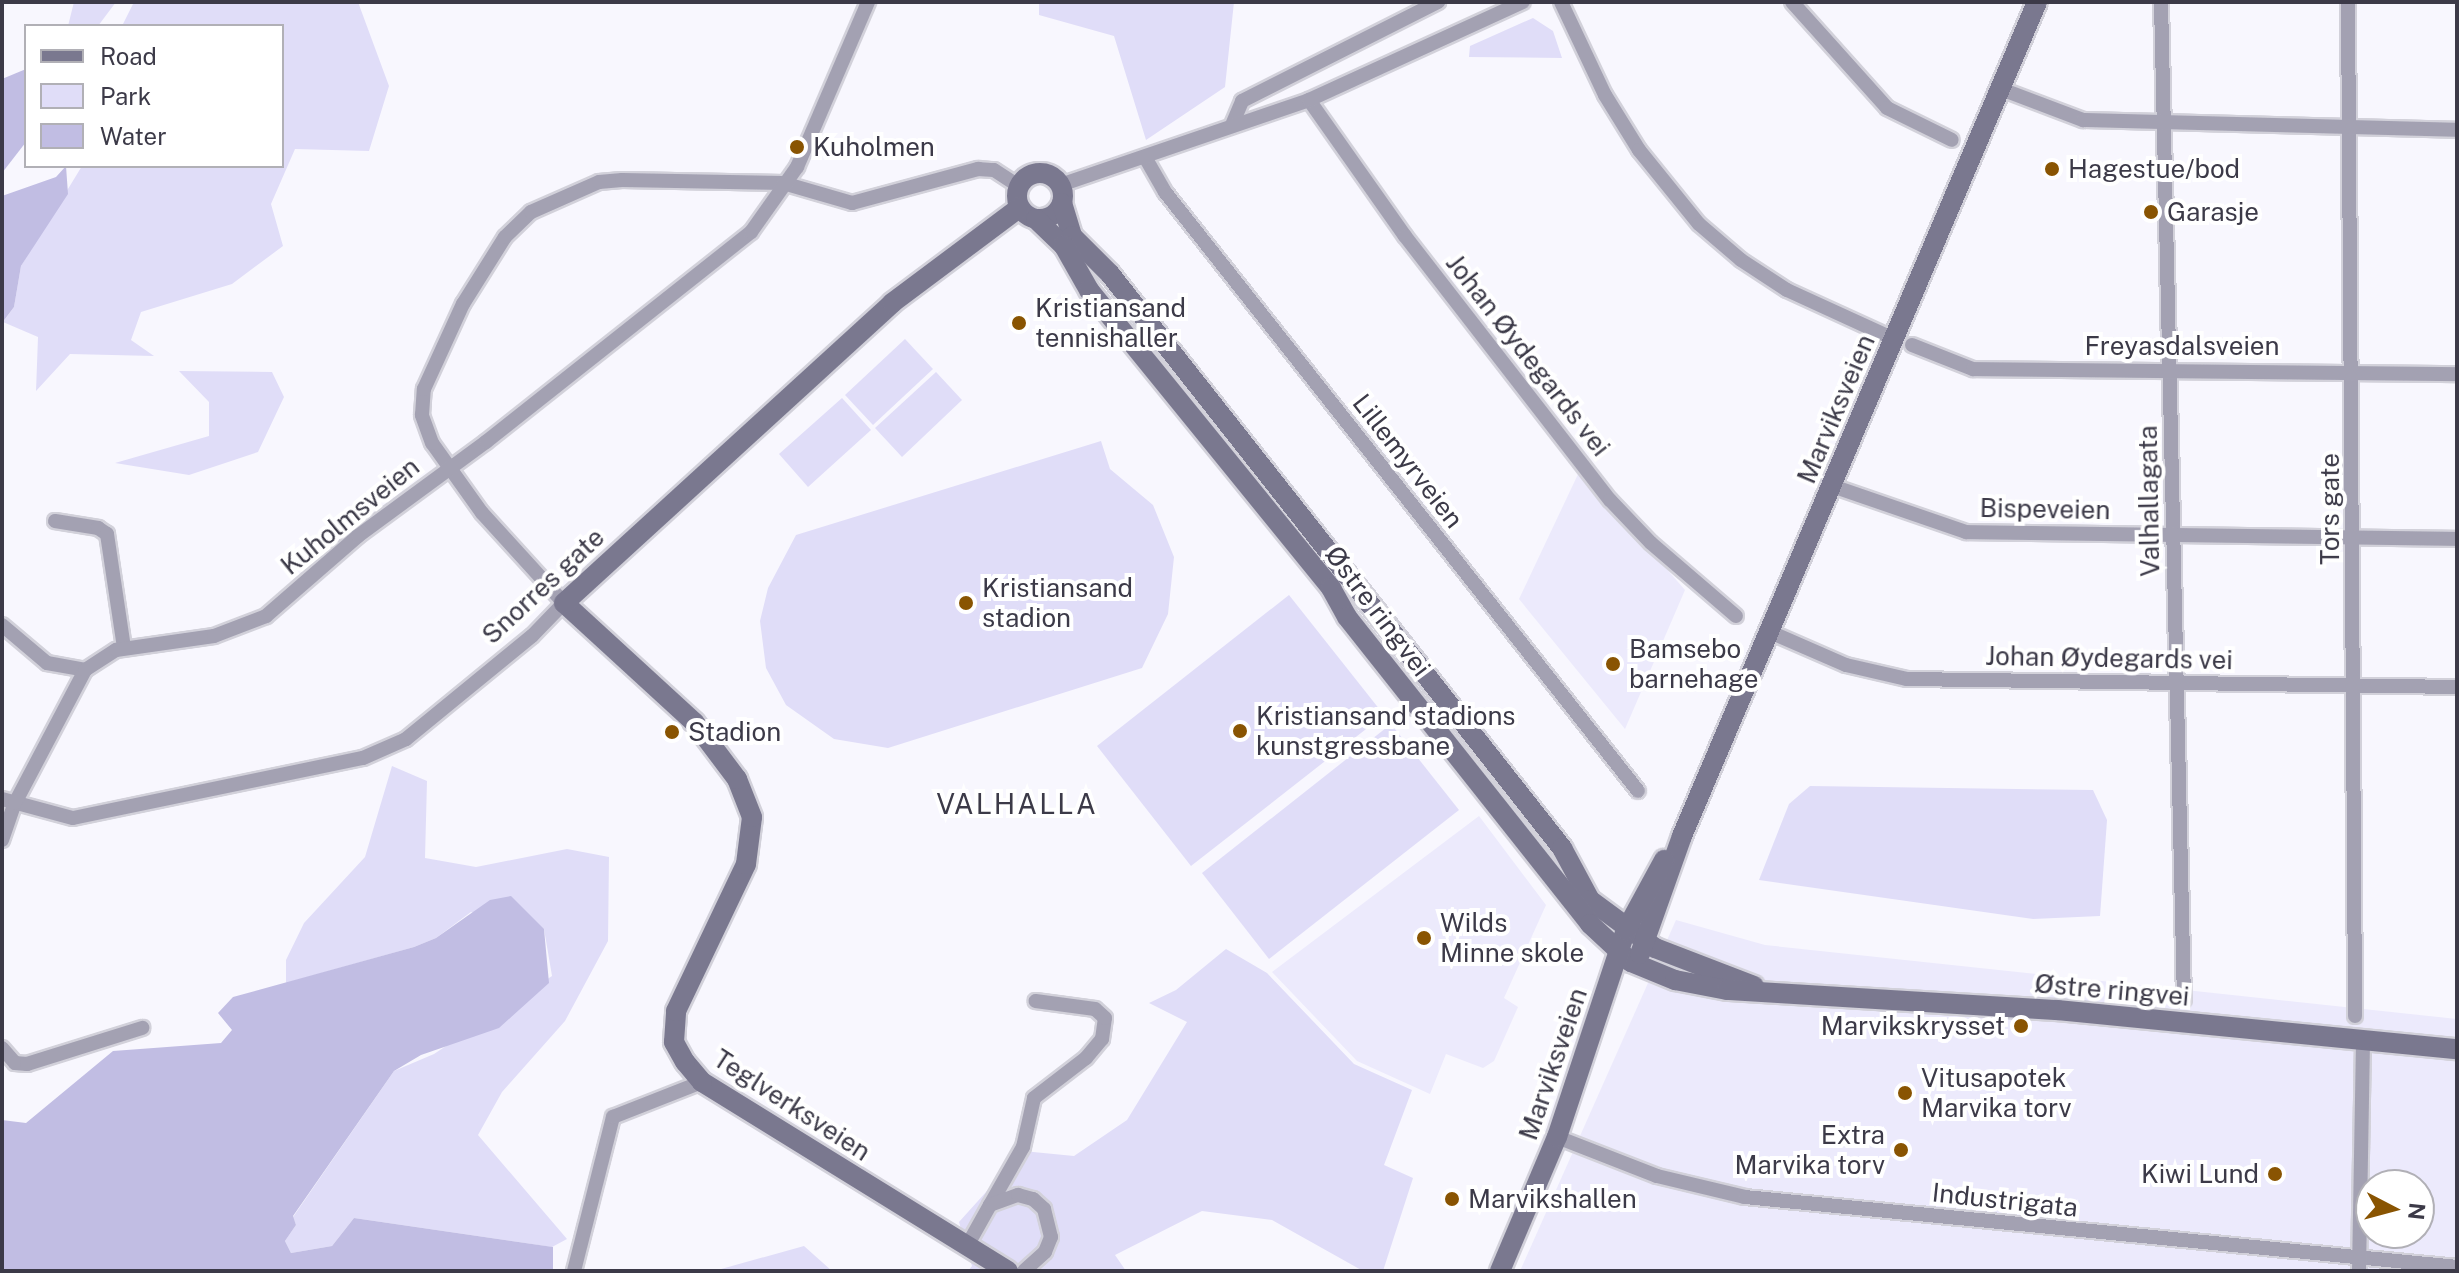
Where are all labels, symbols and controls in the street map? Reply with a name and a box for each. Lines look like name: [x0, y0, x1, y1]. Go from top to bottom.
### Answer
legend: [24, 24, 284, 168]
text: Road: [100, 42, 157, 70]
text: Park: [100, 82, 151, 110]
text: Water: [100, 122, 167, 150]
place label: Kuholmen: [813, 131, 935, 163]
marker: Kuholmen: [788, 138, 806, 156]
place label: Hagestue/bod: [2068, 153, 2240, 185]
marker: Hagestue/bod: [2043, 160, 2061, 178]
place label: Garasje: [2167, 196, 2259, 228]
marker: Garasje: [2142, 203, 2160, 221]
street label: Johan Øydegards vei: [1439, 248, 1617, 462]
place label: Kristiansand tennishaller: [1035, 292, 1186, 354]
marker: Kristiansand tennishaller: [1010, 314, 1028, 332]
street label: Marviksveien: [1791, 330, 1881, 488]
street label: Freyasdalsveien: [2084, 330, 2280, 362]
street label: Lillemyrveien: [1346, 388, 1470, 534]
street label: Valhallagata: [2132, 425, 2166, 577]
street label: Kuholmsveien: [275, 451, 425, 581]
street label: Tors gate: [2314, 453, 2346, 565]
street label: Bispeveien: [1979, 492, 2111, 526]
street label: Snorres gate: [476, 522, 610, 650]
street label: Østre ringvei: [1319, 540, 1437, 682]
place label: Kristiansand stadion: [982, 572, 1133, 634]
marker: Kristiansand stadion: [957, 594, 975, 612]
place label: Bamsebo barnehage: [1629, 633, 1758, 694]
street label: Johan Øydegards vei: [1985, 640, 2233, 676]
marker: Bamsebo barnehage: [1604, 655, 1622, 673]
place label: Kristiansand stadions kunstgressbane: [1256, 700, 1516, 762]
place label: Stadion: [688, 716, 781, 748]
marker: Kristiansand stadions kunstgressbane: [1231, 722, 1249, 740]
marker: Stadion: [663, 723, 681, 741]
district label: VALHALLA: [936, 787, 1098, 821]
place label: Wilds Minne skole: [1440, 907, 1584, 968]
marker: Wilds Minne skole: [1415, 929, 1433, 947]
street label: Østre ringvei: [2033, 968, 2191, 1012]
street label: Marviksveien: [1512, 984, 1594, 1144]
place label: Marvikskrysset: [1821, 1010, 2005, 1042]
marker: Marvikskrysset: [2012, 1017, 2030, 1035]
street label: Teglverksveien: [708, 1043, 876, 1167]
place label: Vitusapotek Marvika torv: [1921, 1062, 2072, 1124]
marker: Vitusapotek Marvika torv: [1896, 1084, 1914, 1102]
place label: Extra Marvika torv: [1734, 1119, 1885, 1180]
marker: Extra Marvika torv: [1892, 1141, 1910, 1159]
place label: Kiwi Lund: [2141, 1158, 2259, 1190]
marker: Kiwi Lund: [2266, 1165, 2284, 1183]
north arrow: [2355, 1169, 2435, 1249]
street label: Industrigata: [1931, 1177, 2079, 1223]
place label: Marvikshallen: [1468, 1183, 1637, 1215]
marker: Marvikshallen: [1443, 1190, 1461, 1208]
text: N: [2403, 1201, 2431, 1221]

